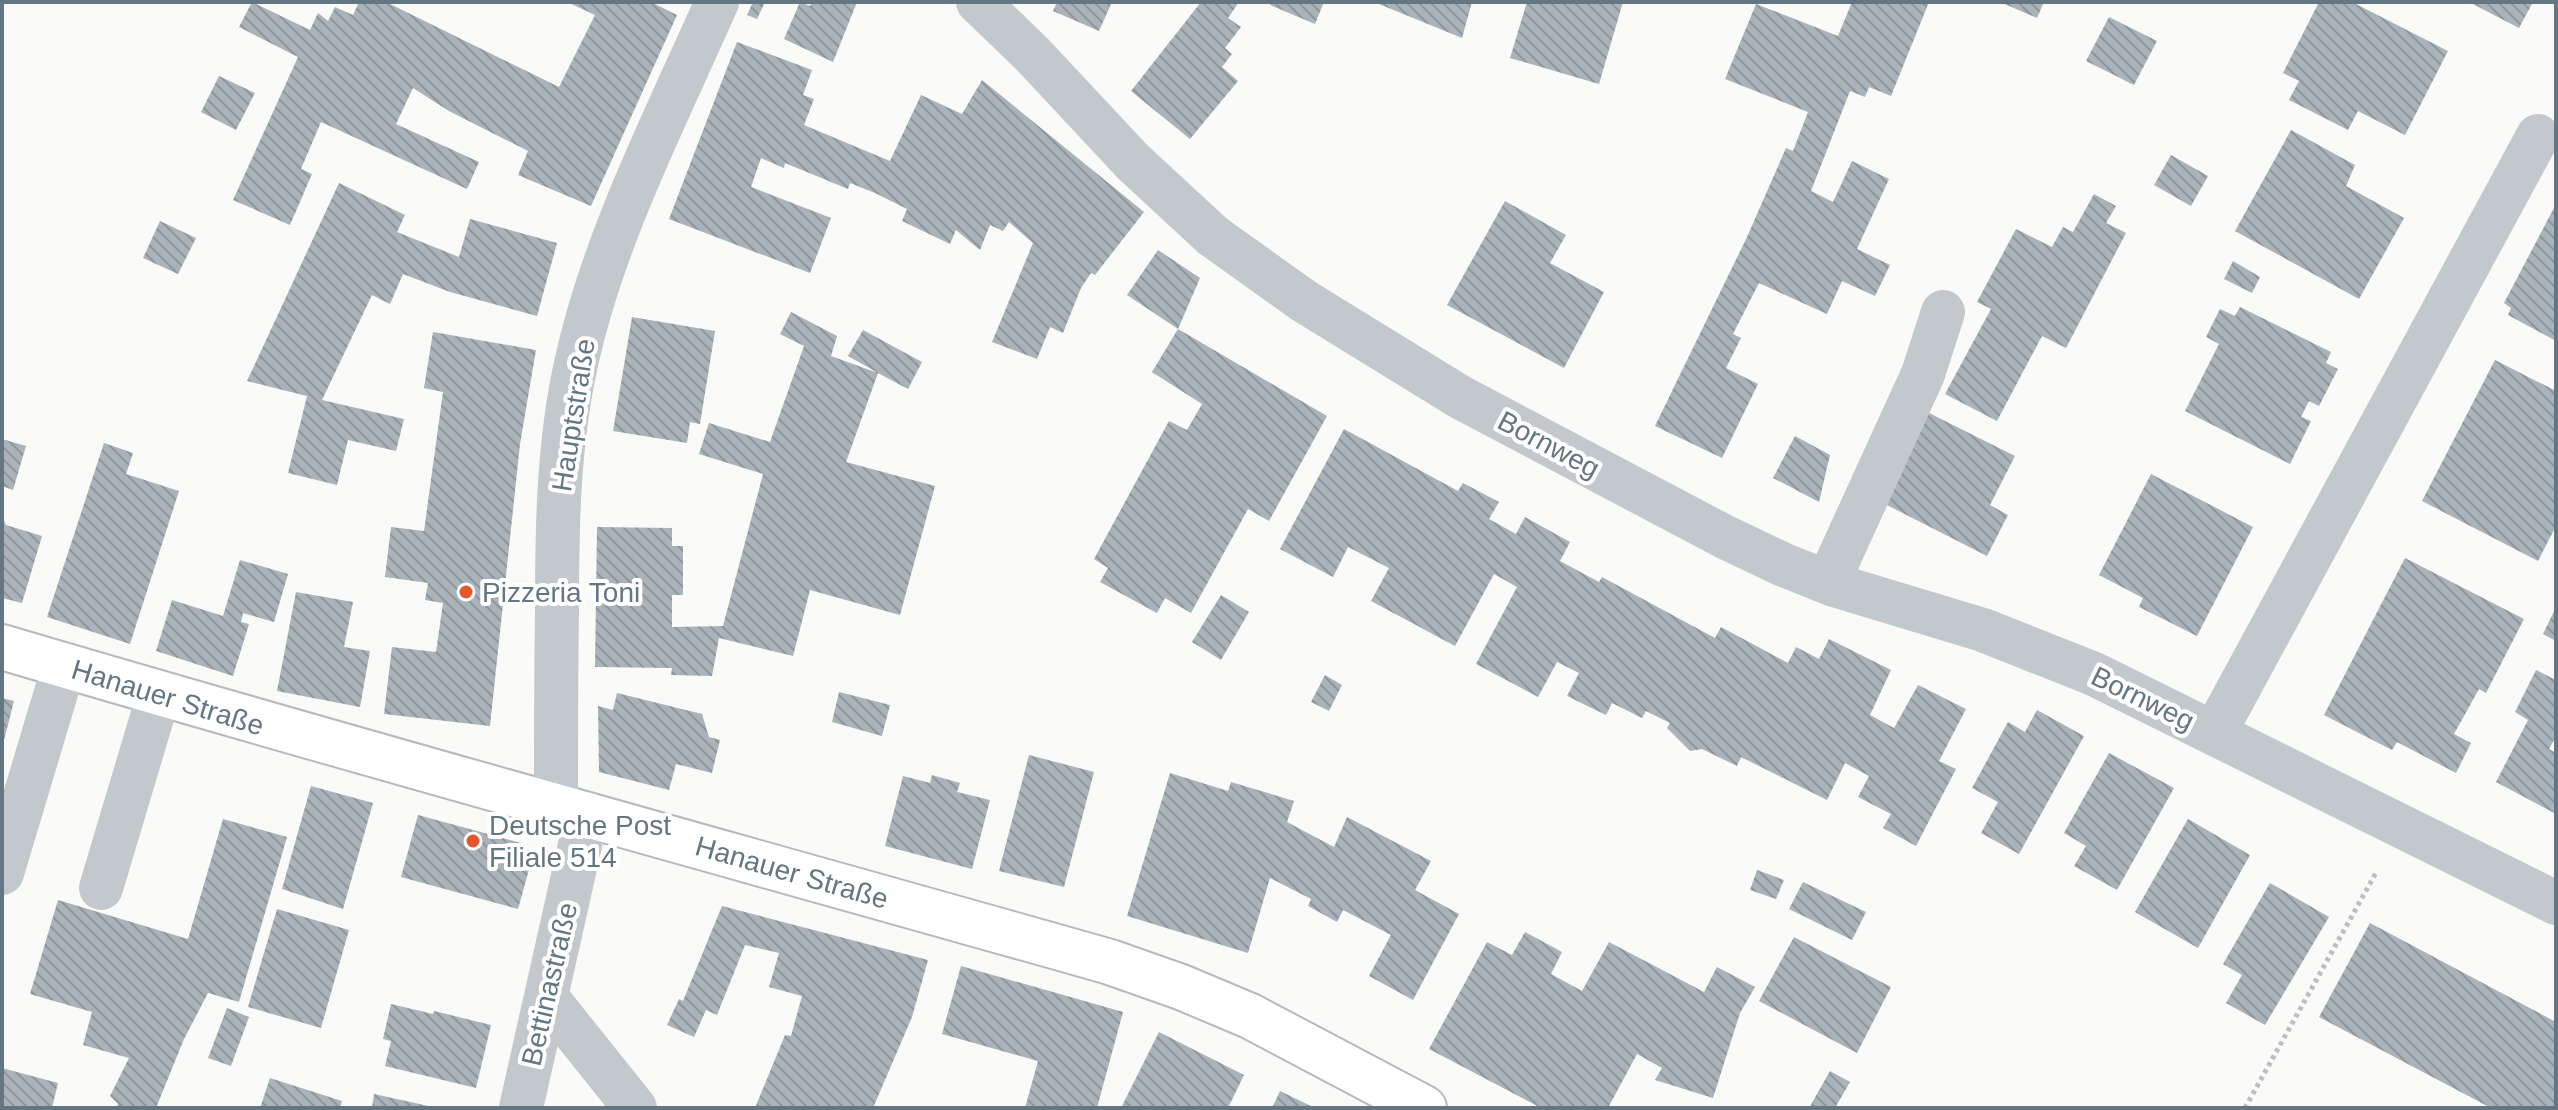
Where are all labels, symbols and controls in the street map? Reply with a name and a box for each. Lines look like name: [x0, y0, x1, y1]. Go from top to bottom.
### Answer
street label: Hauptstraße: [546, 337, 601, 494]
street label: Bornweg: [1493, 405, 1605, 484]
place label: Pizzeria Toni: [482, 577, 640, 608]
marker: Pizzeria Toni: [457, 583, 475, 601]
street label: Hanauer Straße: [68, 654, 268, 741]
street label: Bornweg: [2086, 660, 2199, 737]
place label: Deutsche Post Filiale 514: [489, 810, 671, 873]
street label: Hanauer Straße: [692, 830, 892, 915]
marker: Deutsche Post Filiale 514: [464, 832, 482, 850]
street label: Bettinastraße: [516, 899, 583, 1069]

